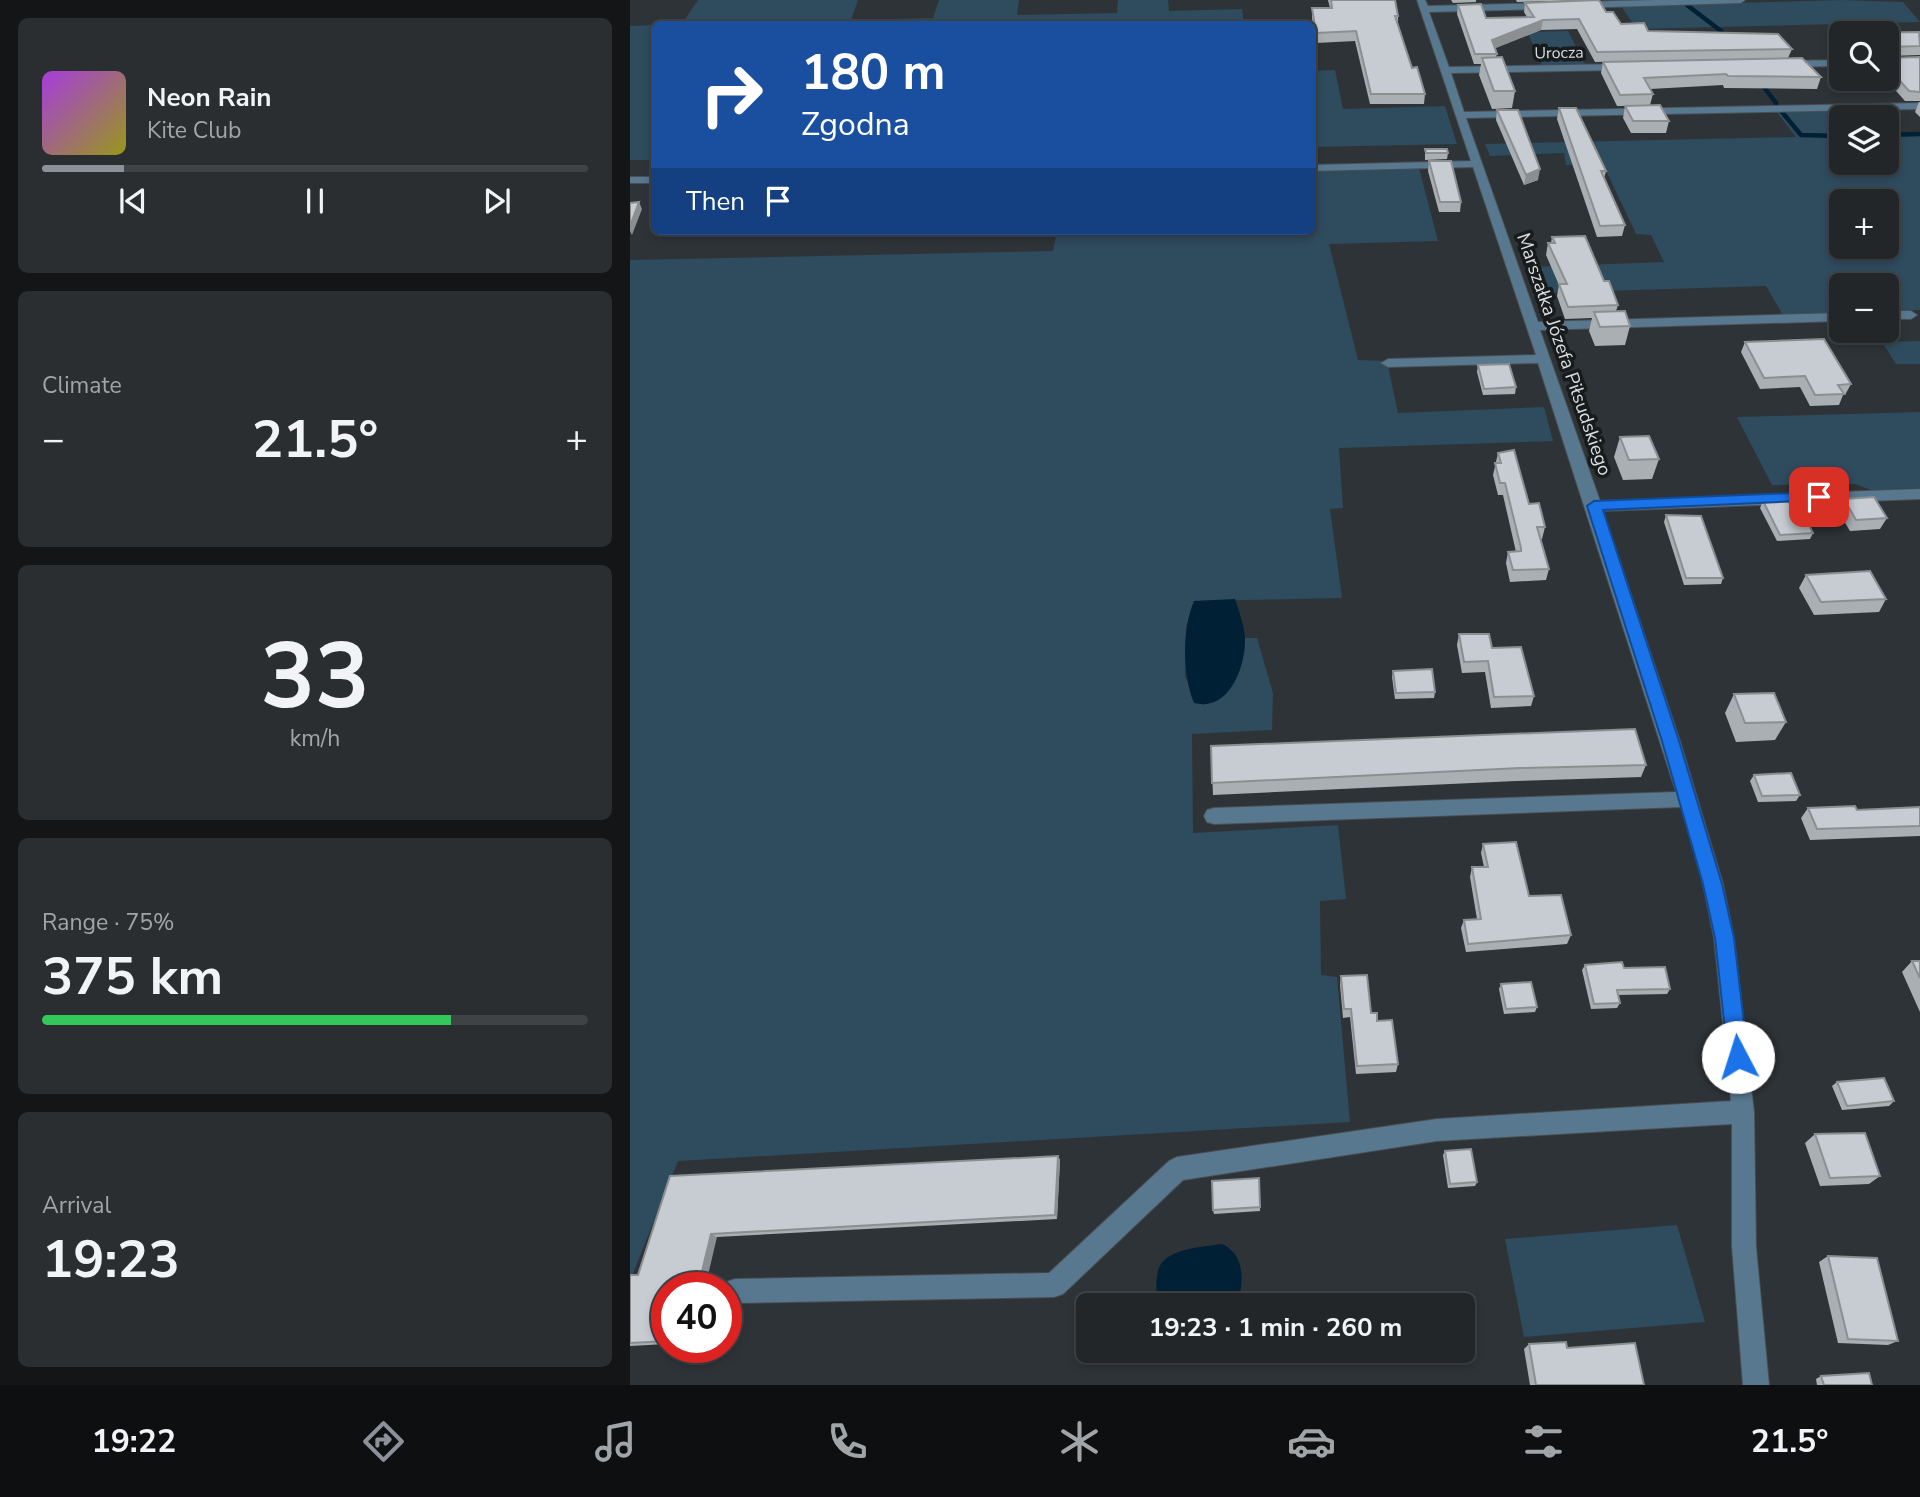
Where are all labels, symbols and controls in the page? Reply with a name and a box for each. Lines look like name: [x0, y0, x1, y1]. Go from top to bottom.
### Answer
map controls: [1829, 21, 1899, 343]
button: search: [1829, 21, 1899, 91]
text: 180 m: [801, 39, 945, 106]
street label: Urocza: [1534, 42, 1584, 64]
icon: right: [686, 49, 777, 140]
text: Neon Rain: [147, 80, 272, 115]
text: Zgodna: [801, 103, 910, 146]
button: layers: [1829, 105, 1899, 175]
text: Kite Club: [147, 115, 241, 146]
icon: previous: [114, 182, 152, 220]
icon: pause: [296, 182, 334, 220]
icon: next: [478, 182, 516, 220]
icon: arrive: [759, 182, 797, 220]
text: Then: [686, 184, 745, 219]
button: +: [1829, 189, 1899, 259]
street label: Marszałka Józefa Piłsudskiego: [1510, 230, 1618, 479]
button: −: [1829, 273, 1899, 343]
text: Climate: [42, 370, 122, 401]
text: 21.5°: [252, 404, 378, 475]
text: −: [42, 414, 65, 465]
text: +: [565, 414, 588, 465]
pin: [1789, 467, 1849, 527]
icon: arrive: [1800, 478, 1838, 516]
text: 33: [260, 615, 370, 739]
text: km/h: [290, 723, 340, 754]
text: Range · 75%: [42, 907, 174, 938]
text: 375 km: [42, 941, 223, 1012]
position arrow: [1701, 1020, 1775, 1094]
text: Arrival: [42, 1190, 111, 1221]
text: 19:23: [42, 1224, 180, 1295]
speed limit sign: 40: [651, 1272, 742, 1363]
text: 19:23 · 1 min · 260 m: [1149, 1310, 1402, 1345]
icon: directions: [359, 1417, 408, 1466]
icon: music: [591, 1417, 640, 1466]
icon: phone: [823, 1417, 872, 1466]
icon: climate: [1055, 1417, 1104, 1466]
icon: car: [1287, 1417, 1336, 1466]
icon: filters: [1519, 1417, 1568, 1466]
text: 19:22: [91, 1420, 176, 1463]
text: 21.5°: [1751, 1420, 1828, 1463]

